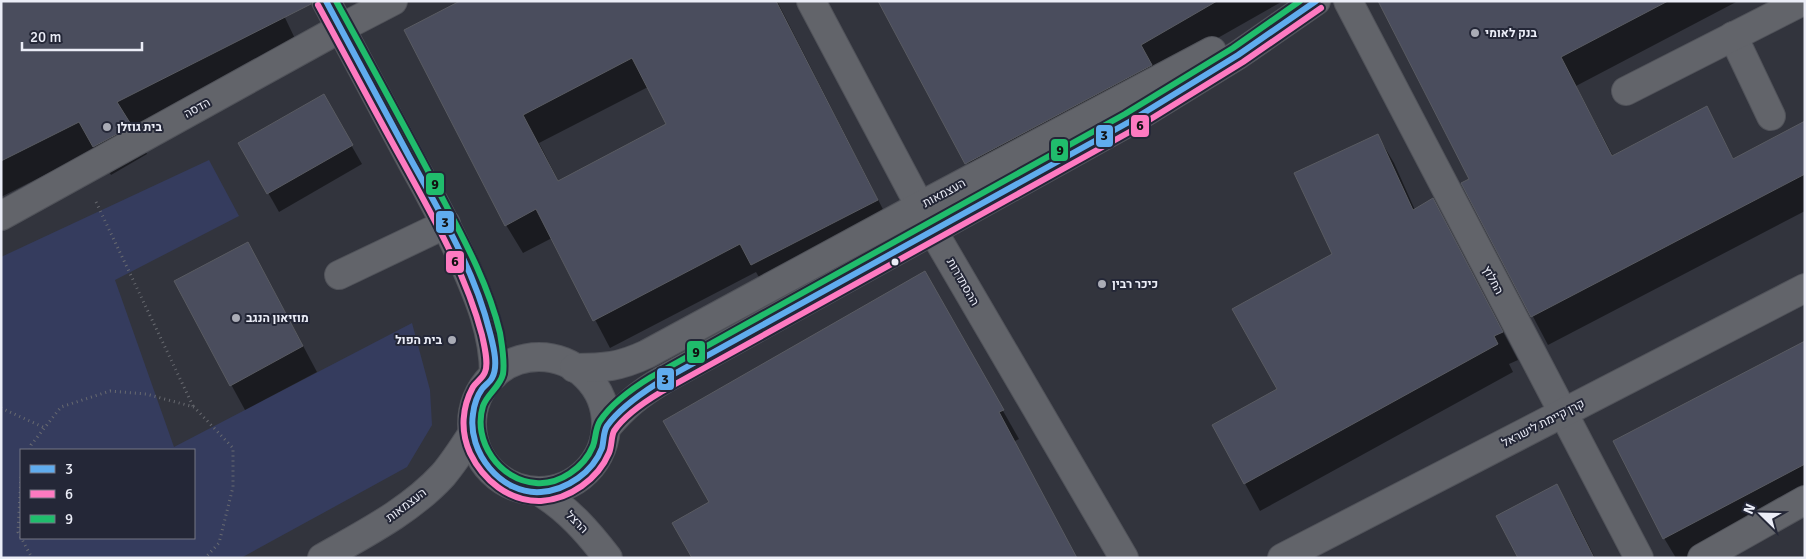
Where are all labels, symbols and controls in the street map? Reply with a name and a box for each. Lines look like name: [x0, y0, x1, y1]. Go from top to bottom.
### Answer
scale bar: [22, 20, 142, 52]
place label: בנק לאומי: [1485, 26, 1538, 41]
marker: בנק לאומי: [1469, 27, 1481, 39]
text: 20 m: [30, 28, 61, 46]
street label: הדסה: [181, 95, 213, 122]
line badge: 6: [1130, 114, 1150, 138]
text: 6: [1136, 117, 1144, 134]
place label: בית גוזלן: [117, 120, 162, 135]
marker: בית גוזלן: [101, 121, 113, 133]
line badge: 3: [1095, 124, 1114, 148]
text: 3: [1100, 127, 1108, 144]
line badge: 9: [1050, 138, 1069, 162]
text: 9: [1056, 142, 1064, 159]
line badge: 9: [425, 172, 445, 196]
text: 9: [431, 176, 439, 193]
street label: העצמאות: [920, 176, 968, 211]
line badge: 3: [435, 210, 455, 234]
text: 3: [441, 214, 449, 231]
line badge: 6: [445, 250, 465, 274]
text: 6: [451, 253, 459, 270]
street label: ההסתדרות: [943, 256, 982, 309]
unlabelled marker: [890, 257, 900, 267]
street label: החלוץ: [1479, 263, 1506, 297]
place label: כיכר רבין: [1112, 277, 1158, 292]
marker: כיכר רבין: [1096, 278, 1108, 290]
place label: מוזיאון הנגב: [246, 311, 309, 326]
marker: מוזיאון הנגב: [230, 312, 242, 324]
place label: בית הפול: [395, 333, 442, 348]
marker: בית הפול: [446, 334, 458, 346]
line badge: 9: [686, 340, 706, 364]
text: 9: [692, 344, 700, 361]
line badge: 3: [656, 367, 675, 391]
text: 3: [661, 371, 669, 388]
street label: קרן קיימת לישראל: [1499, 396, 1587, 451]
legend: [20, 449, 195, 539]
text: 3: [65, 460, 73, 478]
text: 6: [65, 485, 73, 503]
street label: העצמאות: [383, 485, 430, 526]
north arrow: [1736, 489, 1786, 539]
text: N: [1740, 501, 1759, 517]
street label: הרצל: [562, 508, 591, 537]
text: 9: [65, 510, 73, 528]

